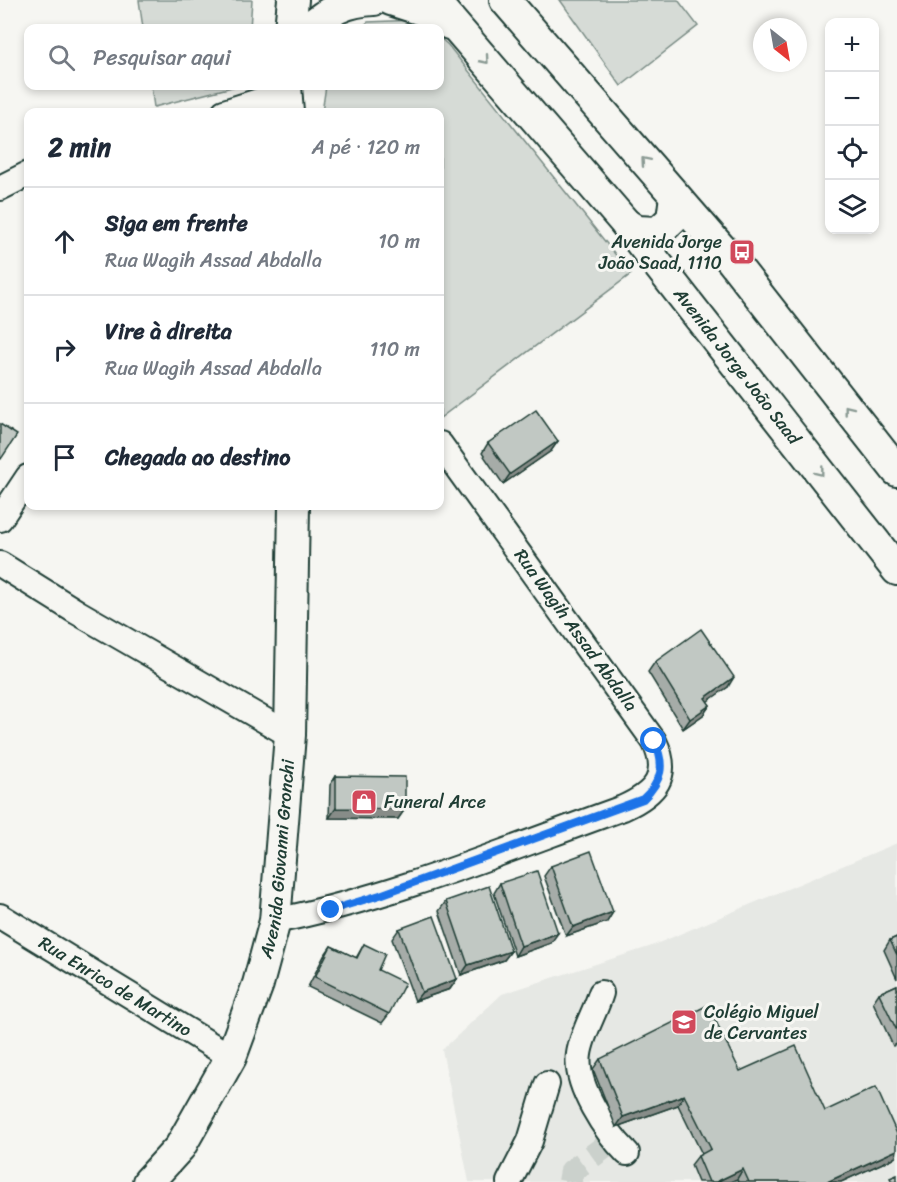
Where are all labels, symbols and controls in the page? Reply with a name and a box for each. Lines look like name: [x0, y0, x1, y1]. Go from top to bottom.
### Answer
north arrow: [753, 18, 807, 72]
map controls: [825, 18, 879, 234]
button: +: [825, 18, 879, 72]
search box: [24, 24, 444, 90]
text: Pesquisar aqui: [93, 38, 231, 77]
icon: search: [45, 41, 78, 74]
one-way arrow: [478, 53, 489, 64]
button: −: [825, 72, 879, 126]
text: 2 min: [48, 124, 111, 170]
button: locate: [825, 126, 879, 180]
text: A pé · 120 m: [312, 130, 420, 165]
one-way arrow: [641, 157, 652, 167]
button: layers: [825, 180, 879, 234]
text: Siga em frente: [105, 204, 248, 243]
text: 10 m: [378, 224, 420, 259]
icon: ahead: [48, 225, 81, 258]
place label: Avenida Jorge João Saad, 1110: [598, 226, 722, 279]
bus stop icon: Avenida Jorge João Saad, 1110: [727, 237, 757, 267]
text: Rua Wagih Assad Abdalla: [105, 243, 322, 278]
street label: Avenida Jorge João Saad: [665, 279, 810, 453]
text: Vire à direita: [105, 312, 232, 351]
text: 110 m: [370, 332, 420, 367]
icon: right: [48, 333, 81, 366]
text: Rua Wagih Assad Abdalla: [105, 351, 322, 386]
one-way arrow: [844, 405, 855, 416]
text: Chegada ao destino: [105, 438, 290, 477]
icon: arrive: [48, 441, 81, 474]
one-way arrow: [812, 465, 823, 476]
street label: Rua Wagih Assad Abdalla: [506, 542, 646, 718]
route start: [640, 727, 666, 753]
street label: Avenida Giovanni Gronchi: [249, 757, 304, 963]
place label: Funeral Arce: [384, 786, 486, 818]
shop icon: Funeral Arce: [349, 787, 379, 817]
route end: [317, 896, 343, 922]
street label: Rua Enrico de Martino: [32, 927, 198, 1046]
place label: Colégio Miguel de Cervantes: [704, 996, 819, 1049]
school or university icon: Colégio Miguel de Cervantes: [669, 1007, 699, 1037]

